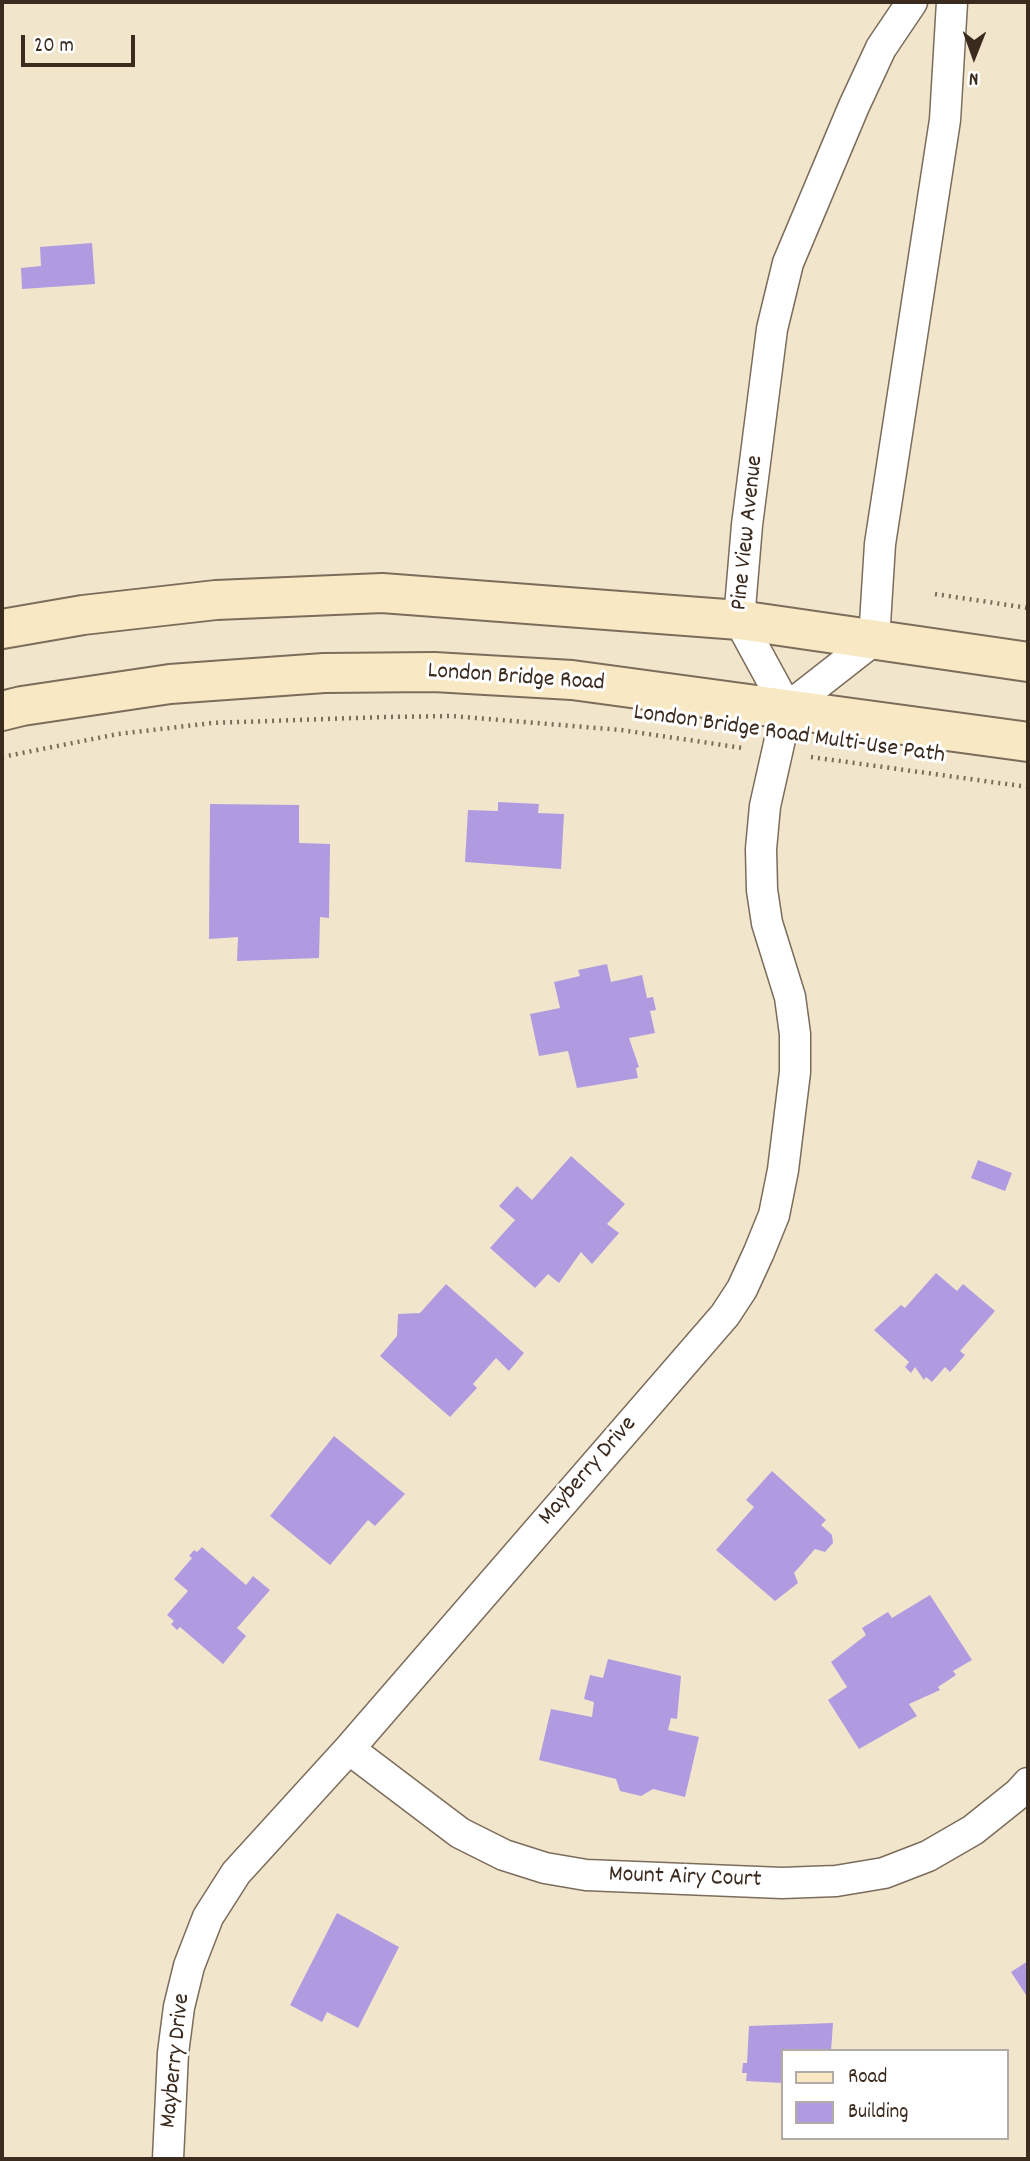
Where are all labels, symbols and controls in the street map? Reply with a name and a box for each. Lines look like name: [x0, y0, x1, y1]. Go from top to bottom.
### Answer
scale bar: [24, 21, 138, 65]
north arrow: [939, 21, 1009, 91]
text: 20 m: [34, 32, 74, 62]
text: N: [969, 64, 979, 91]
street label: Pine View Avenue: [727, 454, 771, 612]
street label: London Bridge Road: [426, 658, 606, 700]
street label: London Bridge Road Multi-Use Path: [631, 700, 947, 772]
street label: Mayberry Drive: [534, 1412, 644, 1532]
street label: Mount Airy Court: [608, 1862, 762, 1896]
street label: Mayberry Drive: [156, 1992, 198, 2130]
legend: [782, 2049, 1009, 2140]
text: Road: [848, 2063, 887, 2093]
text: Building: [848, 2098, 908, 2128]

